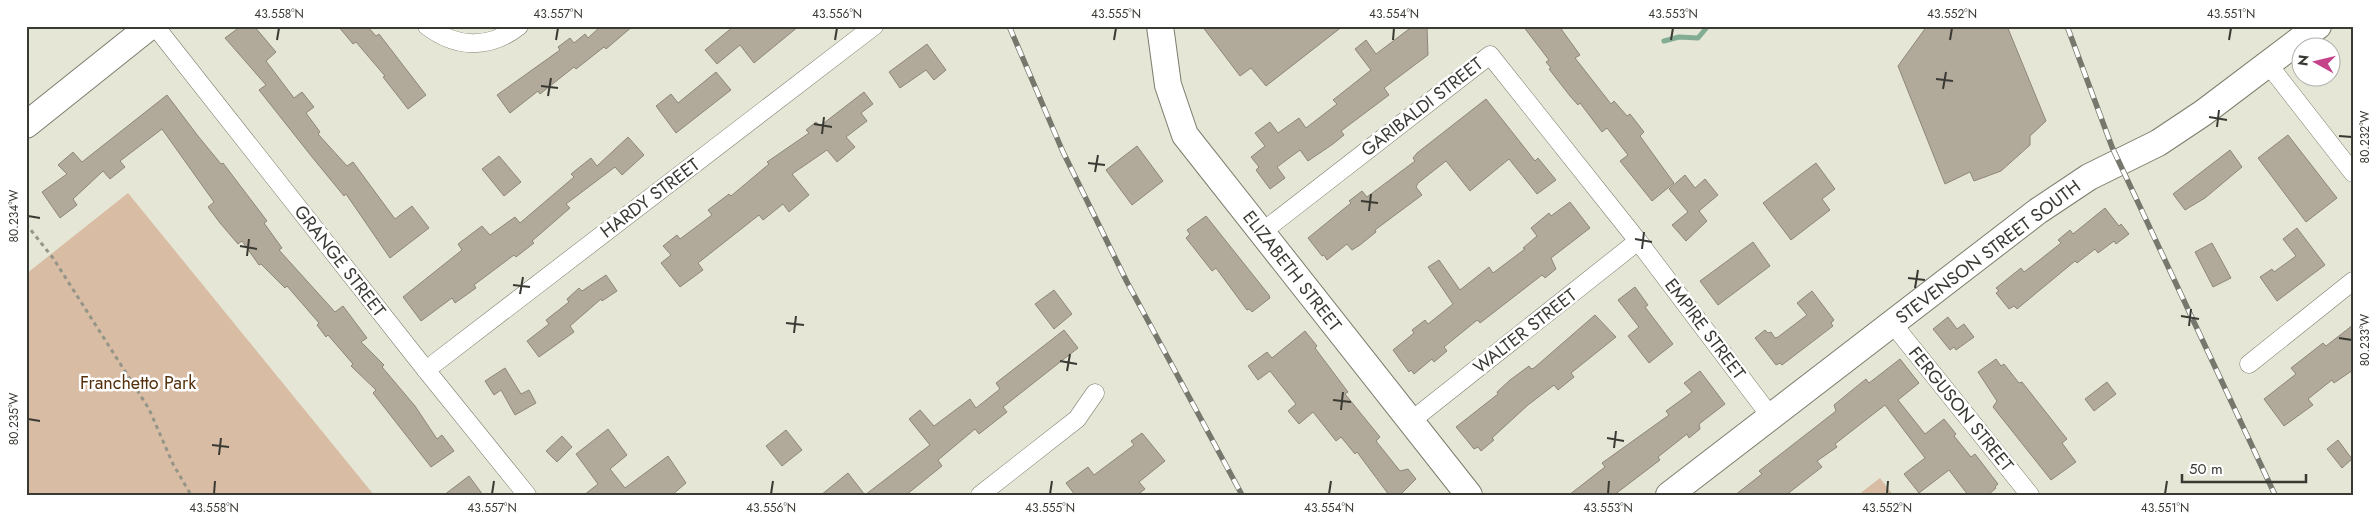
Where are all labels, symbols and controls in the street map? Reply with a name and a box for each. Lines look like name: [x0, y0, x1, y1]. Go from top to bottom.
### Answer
text: 43.558°N: [254, 5, 304, 23]
text: 43.557°N: [533, 5, 583, 23]
text: 43.556°N: [812, 5, 862, 23]
text: 43.555°N: [1091, 5, 1141, 23]
text: 43.554°N: [1369, 5, 1419, 23]
text: 43.553°N: [1648, 5, 1698, 23]
text: 43.552°N: [1927, 5, 1977, 23]
text: 43.551°N: [2207, 5, 2255, 23]
north arrow: [2292, 38, 2342, 88]
street label: GARIBALDI STREET: [1356, 51, 1489, 163]
text: N: [2292, 53, 2314, 67]
text: 80.232°W: [2356, 110, 2374, 163]
street label: HARDY STREET: [595, 152, 706, 244]
street label: STEVENSON STREET SOUTH: [1890, 174, 2086, 330]
text: 80.234°W: [5, 189, 23, 242]
street label: GRANGE STREET: [288, 200, 392, 323]
street label: ELIZABETH STREET: [1236, 205, 1348, 337]
street label: EMPIRE STREET: [1658, 273, 1752, 385]
street label: WALTER STREET: [1468, 282, 1583, 380]
text: 80.233°W: [2356, 314, 2374, 366]
street label: FERGUSON STREET: [1902, 341, 2020, 478]
park label: Franchetto Park: [80, 370, 196, 396]
text: 80.235°W: [5, 393, 23, 445]
scale bar: [2182, 451, 2305, 483]
text: 50 m: [2189, 458, 2223, 480]
text: 43.558°N: [189, 499, 239, 517]
text: 43.557°N: [467, 499, 517, 517]
text: 43.556°N: [746, 499, 796, 517]
text: 43.555°N: [1025, 499, 1075, 517]
text: 43.554°N: [1304, 499, 1354, 517]
text: 43.553°N: [1583, 499, 1633, 517]
text: 43.552°N: [1862, 499, 1912, 517]
text: 43.551°N: [2141, 499, 2189, 517]

